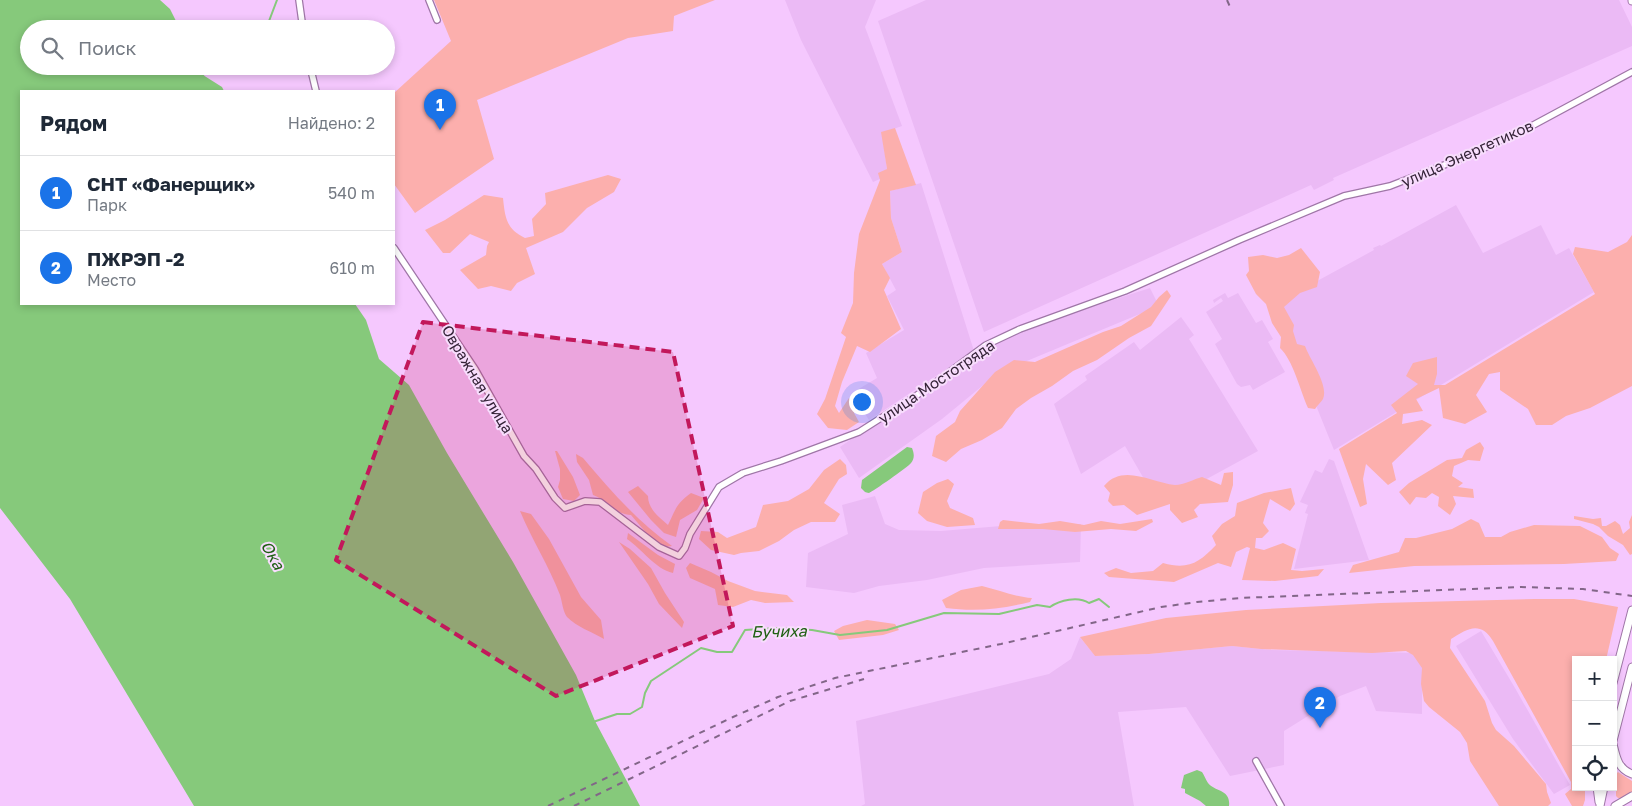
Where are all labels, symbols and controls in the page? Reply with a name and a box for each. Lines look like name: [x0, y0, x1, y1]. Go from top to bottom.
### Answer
search box: [20, 20, 395, 75]
icon: search: [38, 34, 66, 62]
text: Поиск: [78, 36, 137, 59]
pin: 1: [424, 89, 456, 130]
text: Рядом: [40, 110, 107, 136]
text: Найдено: 2: [288, 113, 375, 133]
street label: улица Энергетиков: [1398, 116, 1536, 190]
text: СНТ «Фанерщик»: [87, 172, 255, 195]
text: 1: [52, 183, 60, 203]
text: 540 m: [328, 183, 375, 203]
text: Парк: [87, 195, 127, 215]
text: ПЖРЭП -2: [87, 247, 185, 270]
text: 2: [51, 258, 61, 278]
text: 610 m: [329, 258, 375, 278]
text: Место: [87, 270, 136, 290]
street label: Овражная улица: [439, 322, 517, 436]
street label: улица Мостотряда: [874, 335, 998, 427]
your location: [849, 389, 875, 415]
water label: Ока: [257, 537, 290, 574]
water label: Бучиха: [751, 620, 808, 641]
map controls: [1572, 656, 1617, 791]
button: +: [1572, 656, 1617, 701]
pin: 2: [1304, 687, 1336, 728]
button: −: [1572, 701, 1617, 746]
button: locate: [1572, 746, 1617, 791]

